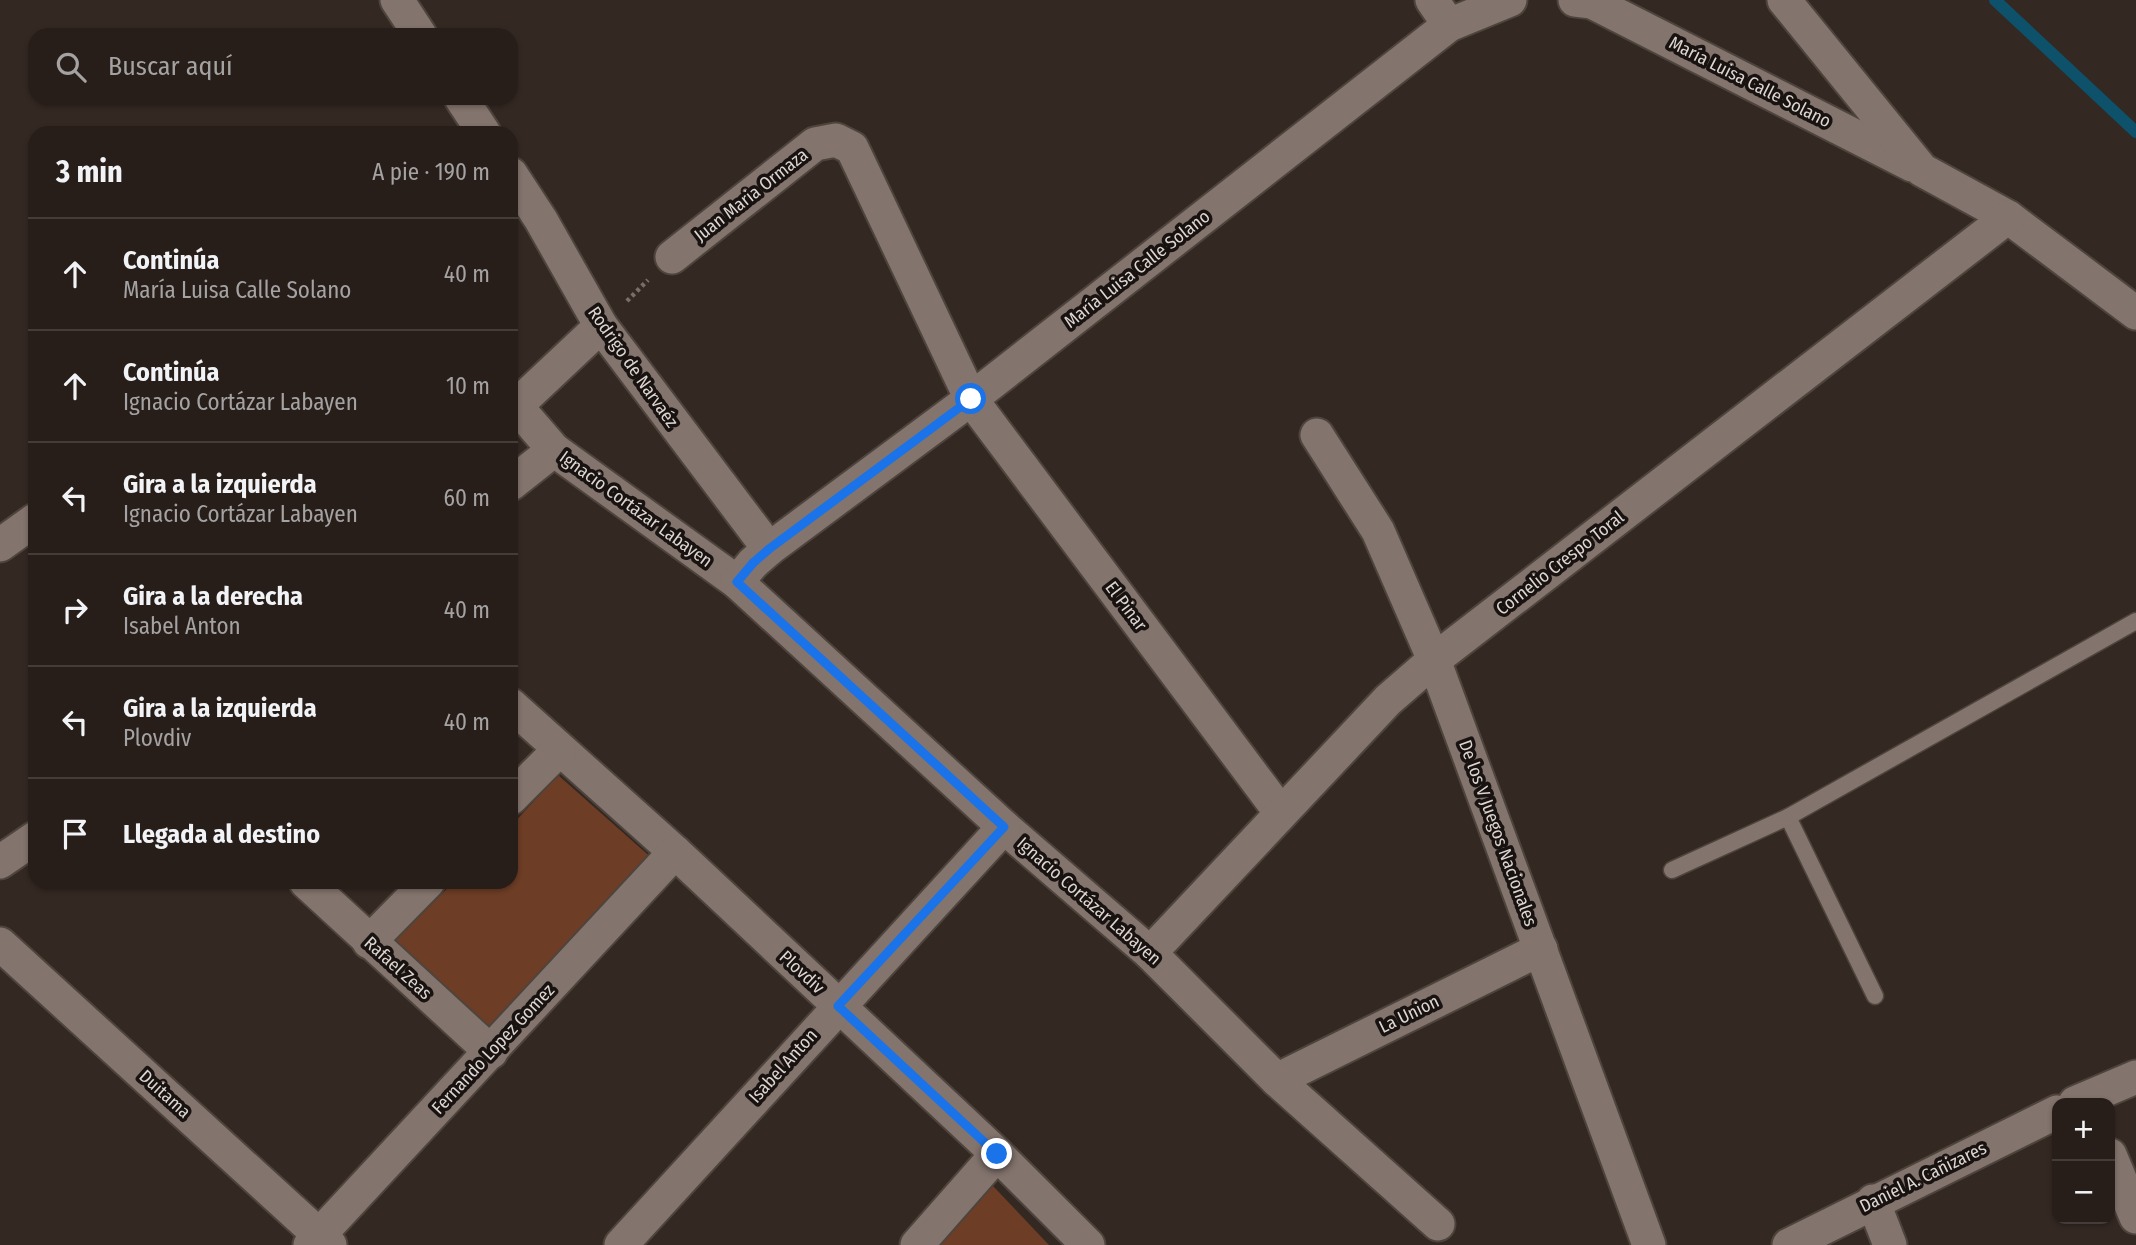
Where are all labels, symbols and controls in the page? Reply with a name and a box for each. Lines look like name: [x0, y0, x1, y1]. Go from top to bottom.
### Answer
search box: [28, 28, 518, 105]
street label: María Luisa Calle Solano: [1665, 32, 1835, 132]
icon: search: [52, 48, 90, 86]
text: Buscar aquí: [108, 51, 233, 82]
street label: Juan Maria Ormaza: [690, 144, 812, 246]
text: 3 min: [56, 154, 123, 190]
text: A pie · 190 m: [372, 158, 490, 186]
street label: María Luisa Calle Solano: [1060, 205, 1214, 333]
text: Continúa: [123, 245, 220, 276]
icon: ahead: [56, 255, 94, 293]
text: 40 m: [444, 260, 490, 288]
text: María Luisa Calle Solano: [123, 276, 351, 304]
street label: Rodrigo de Narvaéz: [583, 302, 683, 432]
text: Continúa: [123, 357, 220, 388]
icon: ahead: [56, 367, 94, 405]
text: 10 m: [446, 372, 490, 400]
route start: [955, 383, 986, 414]
text: Ignacio Cortázar Labayen: [123, 388, 358, 416]
street label: Ignacio Cortázar Labayen: [555, 446, 717, 572]
text: Gira a la izquierda: [123, 469, 317, 500]
icon: left: [56, 479, 94, 517]
text: 60 m: [444, 484, 490, 512]
text: Ignacio Cortázar Labayen: [123, 500, 358, 528]
street label: Cornelio Crespo Toral: [1492, 506, 1629, 620]
street label: El Pinar: [1100, 577, 1152, 635]
text: Gira a la derecha: [123, 581, 303, 612]
icon: right: [56, 591, 94, 629]
text: 40 m: [444, 596, 490, 624]
text: Isabel Anton: [123, 612, 241, 640]
text: Gira a la izquierda: [123, 693, 317, 724]
icon: left: [56, 703, 94, 741]
text: 40 m: [444, 708, 490, 736]
text: Plovdiv: [123, 724, 191, 752]
street label: De los V Juegos Nacionales: [1454, 737, 1542, 929]
icon: arrive: [56, 815, 94, 853]
text: Llegada al destino: [123, 819, 320, 850]
street label: Ignacio Cortázar Labayen: [1012, 832, 1166, 970]
street label: Rafael Zeas: [360, 932, 437, 1004]
street label: Plovdiv: [775, 946, 829, 998]
street label: Fernando Lopez Gomez: [427, 979, 559, 1119]
street label: La Union: [1375, 990, 1443, 1038]
street label: Isabel Anton: [744, 1024, 822, 1108]
street label: Duitama: [135, 1065, 195, 1123]
map controls: [2052, 1098, 2115, 1224]
button: +: [2052, 1098, 2115, 1161]
street label: Daniel A. Cañizares: [1856, 1137, 1990, 1217]
route end: [981, 1138, 1012, 1169]
button: −: [2052, 1161, 2115, 1224]

